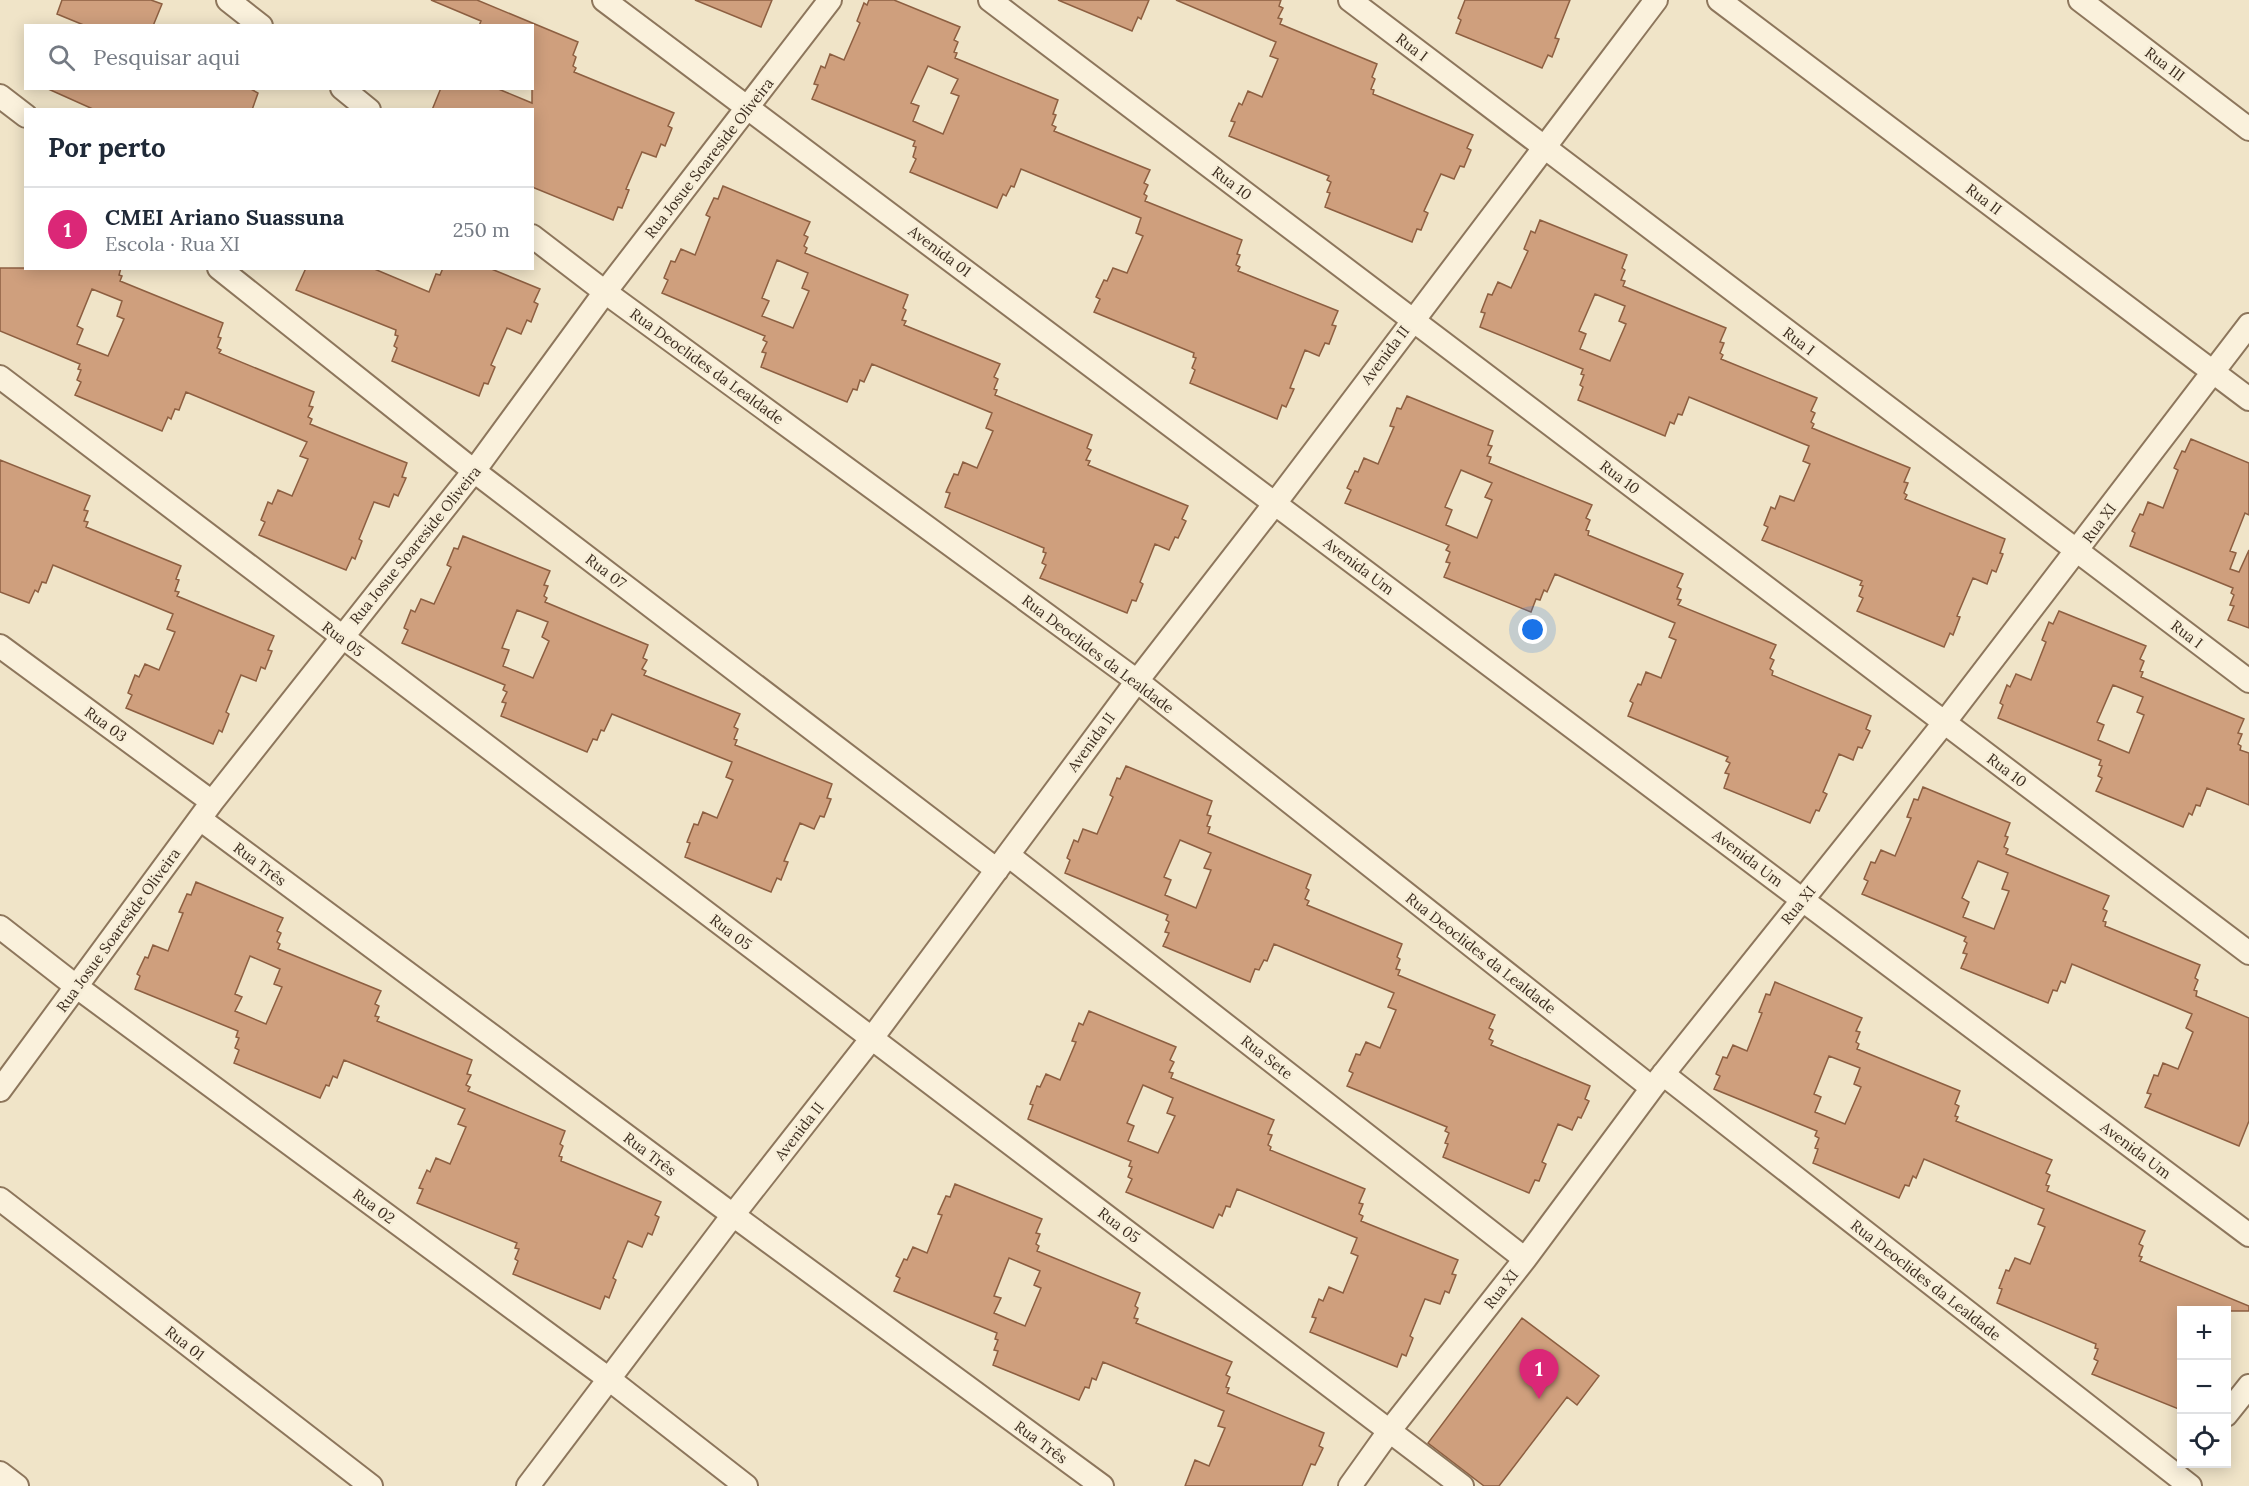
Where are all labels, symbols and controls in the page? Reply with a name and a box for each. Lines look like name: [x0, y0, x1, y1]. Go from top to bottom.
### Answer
search box: [24, 24, 534, 90]
street label: Rua I: [1392, 29, 1432, 65]
icon: search: [45, 41, 78, 74]
text: Pesquisar aqui: [93, 43, 240, 71]
street label: Rua III: [2141, 43, 2189, 85]
street label: Rua Josue Soareside Oliveira: [640, 74, 778, 242]
text: Por perto: [48, 131, 166, 164]
street label: Rua 10: [1208, 162, 1256, 204]
street label: Rua II: [1962, 179, 2006, 219]
text: CMEI Ariano Suassuna: [105, 203, 344, 231]
text: 1: [63, 217, 72, 242]
text: 250 m: [453, 217, 510, 242]
street label: Avenida 01: [904, 221, 975, 281]
text: Escola · Rua XI: [105, 231, 240, 256]
street label: Rua Deoclides da Lealdade: [626, 304, 788, 428]
street label: Avenida II: [1356, 322, 1413, 389]
street label: Rua I: [1779, 323, 1819, 359]
street label: Rua 10: [1596, 456, 1644, 498]
street label: Rua Josue Soareside Oliveira: [345, 462, 485, 628]
street label: Rua XI: [2078, 499, 2120, 547]
street label: Avenida Um: [1319, 533, 1398, 599]
street label: Rua 07: [582, 550, 630, 592]
street label: Rua Deoclides da Lealdade: [1018, 591, 1178, 717]
your location: [1518, 615, 1547, 644]
street label: Rua I: [2167, 616, 2207, 652]
street label: Rua 05: [318, 617, 368, 661]
street label: Rua 03: [81, 702, 131, 746]
street label: Avenida II: [1063, 709, 1119, 776]
street label: Rua 10: [1983, 749, 2031, 791]
street label: Avenida Um: [1708, 825, 1787, 891]
street label: Rua Três: [230, 838, 290, 890]
street label: Rua Josue Soareside Oliveira: [52, 844, 184, 1016]
street label: Rua XI: [1777, 882, 1819, 928]
street label: Rua Deoclides da Lealdade: [1402, 888, 1560, 1018]
street label: Rua 05: [706, 910, 756, 954]
street label: Rua Sete: [1237, 1031, 1297, 1083]
street label: Avenida II: [770, 1098, 828, 1165]
street label: Avenida Um: [2096, 1117, 2175, 1183]
street label: Rua Três: [620, 1128, 680, 1180]
street label: Rua 02: [349, 1184, 399, 1228]
street label: Rua 05: [1094, 1203, 1144, 1247]
street label: Rua Deoclides da Lealdade: [1847, 1215, 2005, 1345]
street label: Rua XI: [1480, 1265, 1522, 1313]
map controls: [2177, 1306, 2231, 1468]
button: +: [2177, 1306, 2231, 1360]
street label: Rua 01: [161, 1322, 209, 1364]
pin: 1: [1520, 1350, 1558, 1399]
button: −: [2177, 1360, 2231, 1414]
button: locate: [2177, 1414, 2231, 1468]
street label: Rua Três: [1011, 1416, 1071, 1468]

